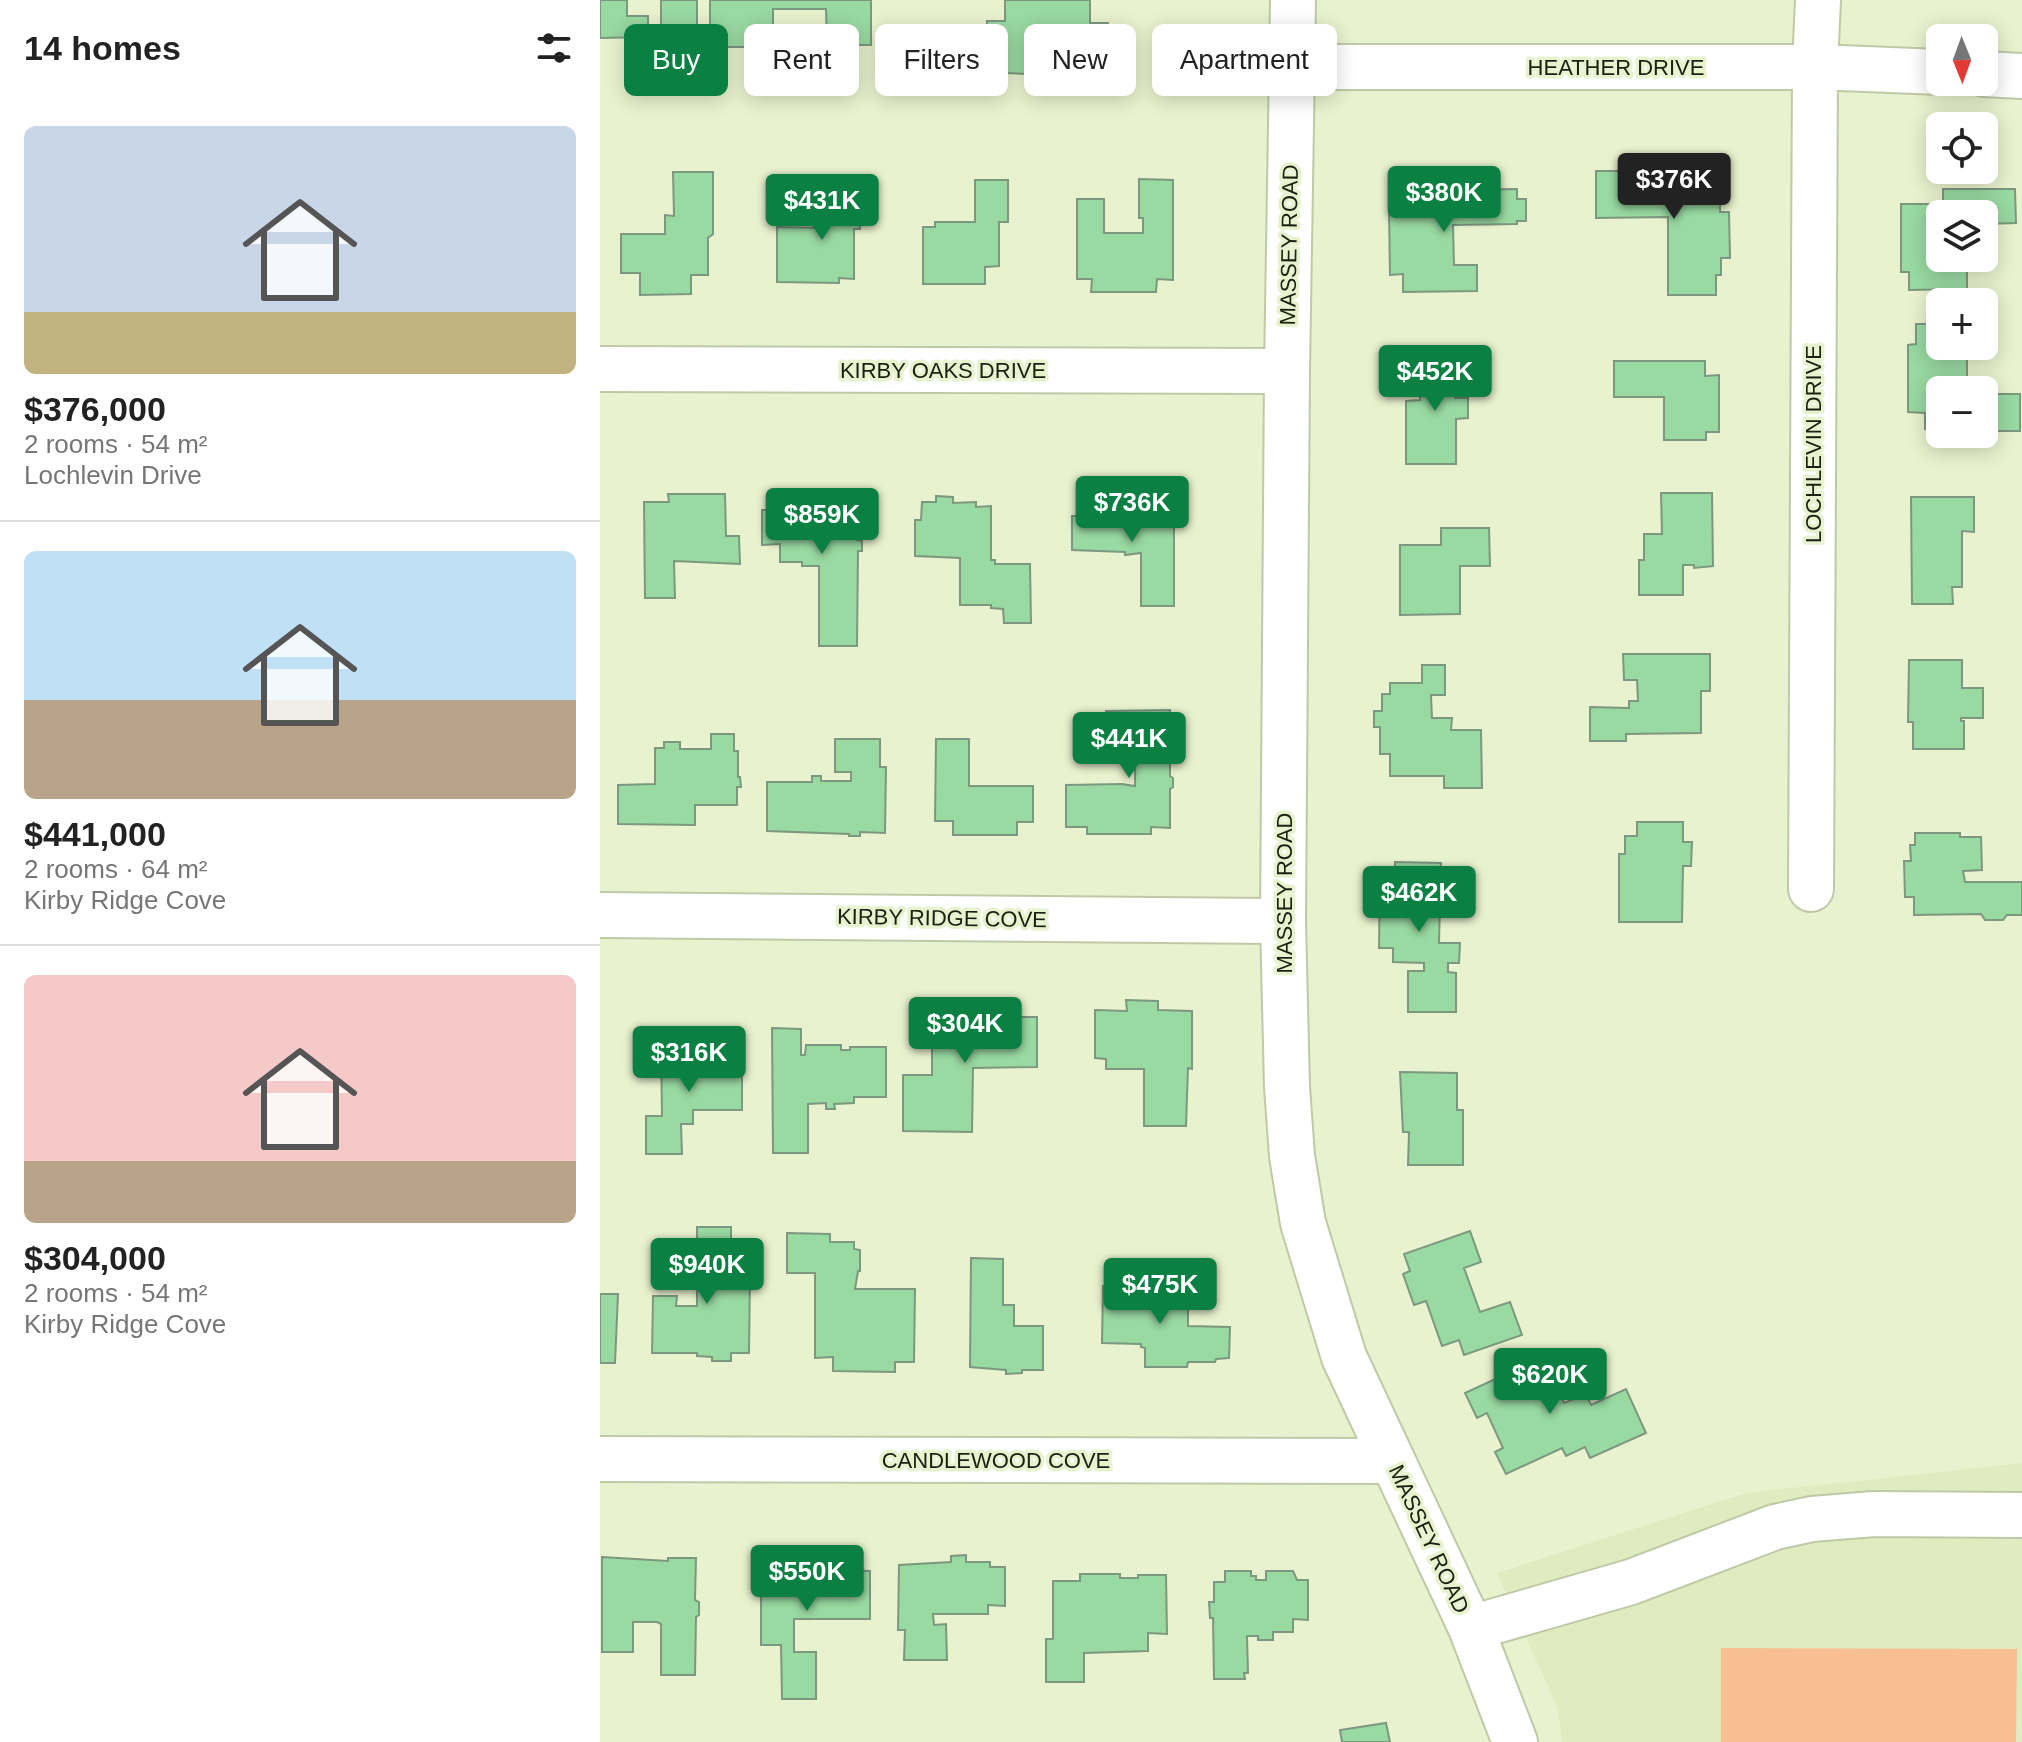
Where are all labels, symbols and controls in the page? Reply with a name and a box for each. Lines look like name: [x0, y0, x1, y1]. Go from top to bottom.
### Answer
chip: Buy: [624, 24, 728, 96]
chip: Rent: [744, 24, 859, 96]
chip: Filters: [875, 24, 1008, 96]
chip: New: [1024, 24, 1136, 96]
chip: Apartment: [1152, 24, 1337, 96]
north arrow: [1926, 24, 1998, 96]
map controls: [1926, 24, 1998, 448]
icon: filters: [532, 26, 576, 70]
text: 14 homes: [24, 29, 181, 67]
street label: HEATHER DRIVE: [1528, 55, 1704, 80]
button: locate: [1926, 112, 1998, 184]
pin: $376K: [1618, 153, 1730, 221]
street label: MASSEY ROAD: [1275, 164, 1303, 326]
text: $376K: [1636, 164, 1712, 194]
pin: $380K: [1388, 166, 1500, 234]
pin: $431K: [766, 174, 878, 242]
text: $380K: [1406, 177, 1482, 207]
icon: home: [228, 178, 372, 322]
text: $431K: [784, 185, 860, 215]
button: layers: [1926, 200, 1998, 272]
button: +: [1926, 288, 1998, 360]
pin: $452K: [1379, 345, 1491, 413]
street label: LOCHLEVIN DRIVE: [1801, 345, 1826, 543]
text: $452K: [1397, 356, 1473, 386]
street label: KIRBY OAKS DRIVE: [840, 358, 1046, 383]
button: −: [1926, 376, 1998, 448]
text: $376,000: [24, 390, 166, 428]
text: 2 rooms · 54 m²: [24, 429, 208, 459]
text: Lochlevin Drive: [24, 460, 202, 490]
pin: $736K: [1076, 476, 1188, 544]
text: $736K: [1094, 487, 1170, 517]
pin: $859K: [766, 488, 878, 556]
text: $859K: [784, 499, 860, 529]
icon: home: [228, 603, 372, 747]
pin: $441K: [1073, 712, 1185, 780]
text: $441K: [1091, 723, 1167, 753]
street label: MASSEY ROAD: [1272, 813, 1297, 973]
text: $441,000: [24, 815, 166, 853]
text: 2 rooms · 64 m²: [24, 854, 208, 884]
pin: $462K: [1363, 866, 1475, 934]
text: $462K: [1381, 877, 1457, 907]
text: Kirby Ridge Cove: [24, 885, 226, 915]
street label: KIRBY RIDGE COVE: [837, 904, 1047, 932]
pin: $304K: [909, 997, 1021, 1065]
text: $304K: [927, 1008, 1003, 1038]
pin: $316K: [633, 1026, 745, 1094]
icon: home: [228, 1027, 372, 1171]
text: $316K: [651, 1037, 727, 1067]
pin: $940K: [651, 1238, 763, 1306]
text: $304,000: [24, 1239, 166, 1277]
text: $940K: [669, 1249, 745, 1279]
pin: $475K: [1104, 1258, 1216, 1326]
text: $475K: [1122, 1269, 1198, 1299]
text: 2 rooms · 54 m²: [24, 1278, 208, 1308]
text: Kirby Ridge Cove: [24, 1309, 226, 1339]
pin: $620K: [1494, 1348, 1606, 1416]
text: $620K: [1512, 1359, 1588, 1389]
street label: CANDLEWOOD COVE: [882, 1448, 1110, 1473]
street label: MASSEY ROAD: [1384, 1461, 1474, 1617]
pin: $550K: [751, 1545, 863, 1613]
text: $550K: [769, 1556, 845, 1586]

